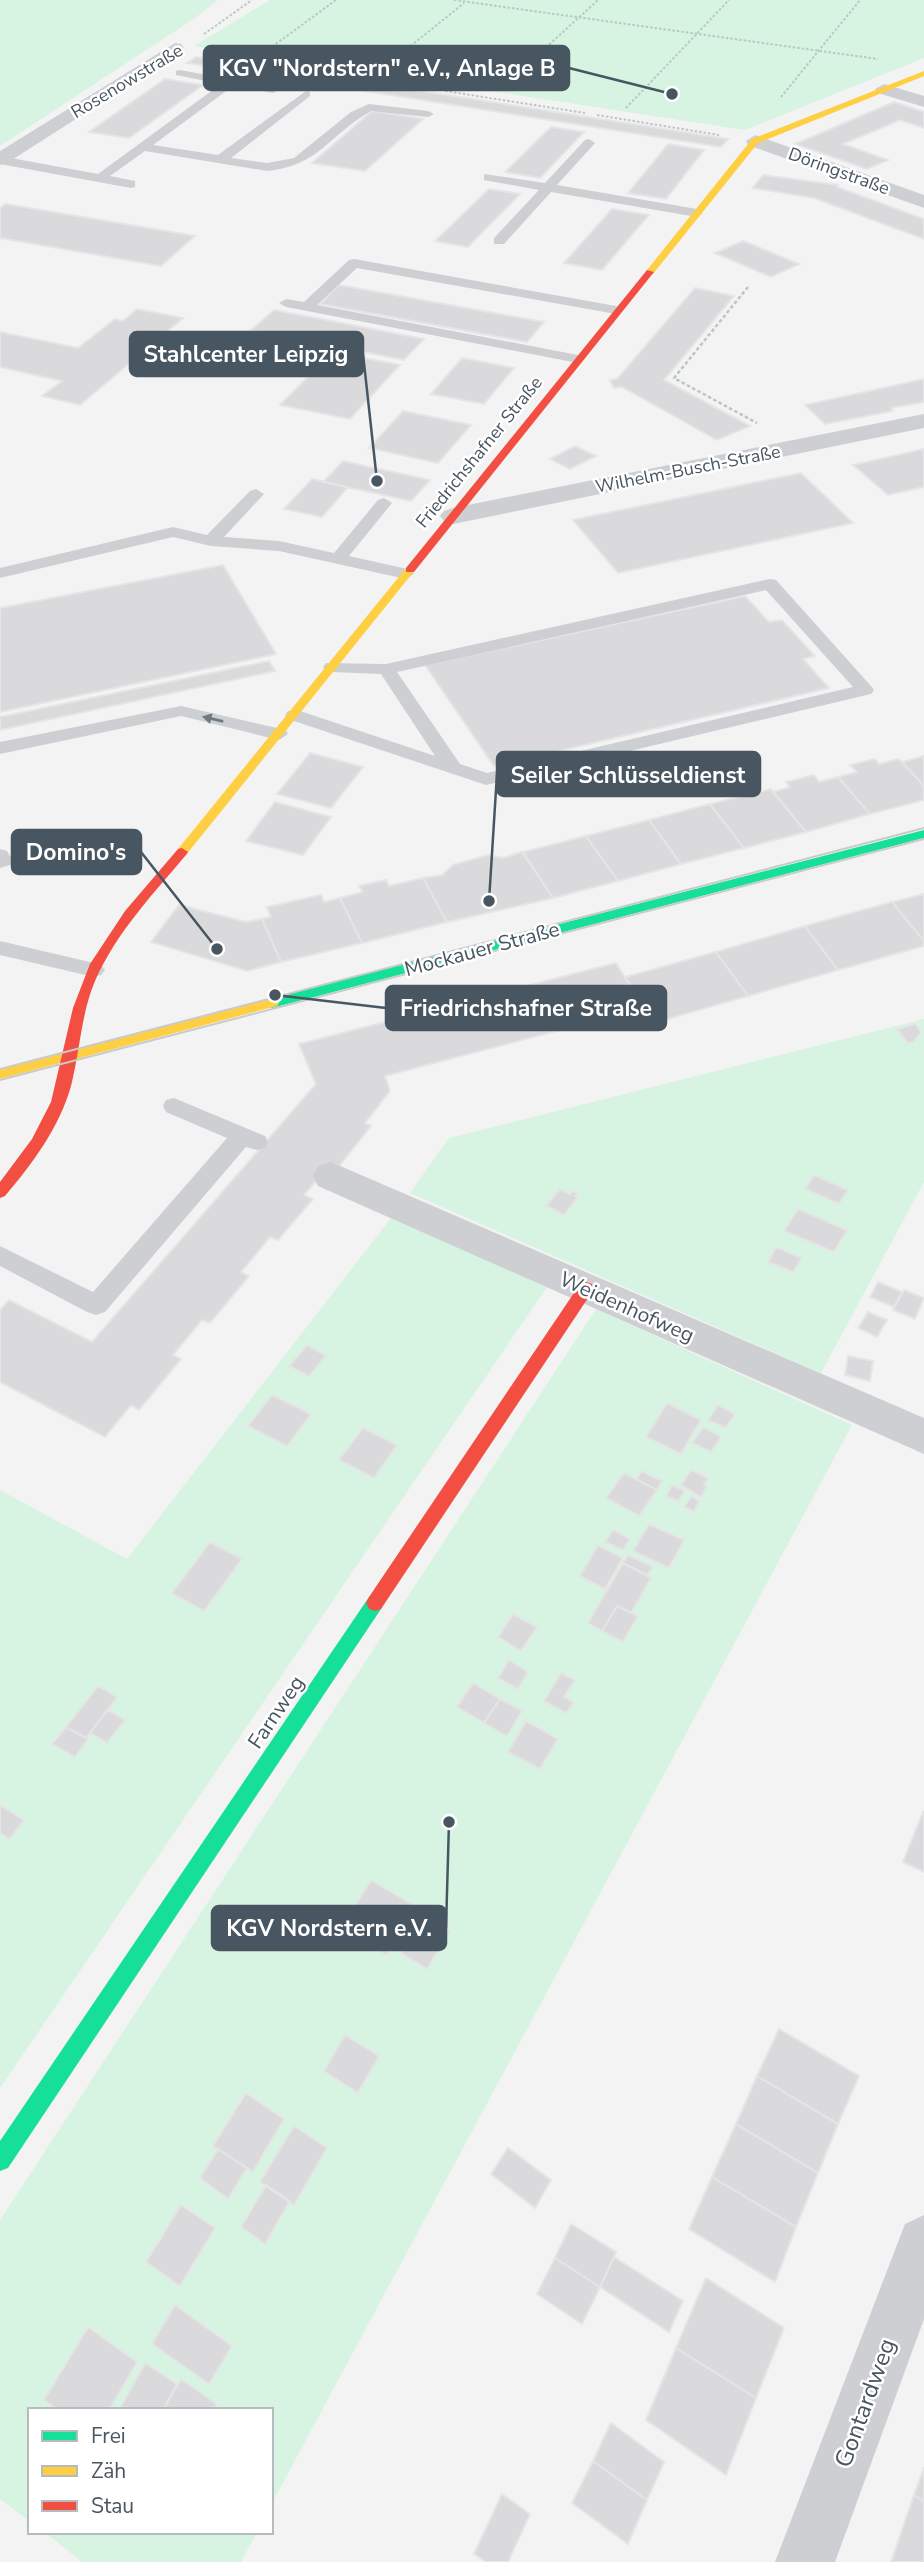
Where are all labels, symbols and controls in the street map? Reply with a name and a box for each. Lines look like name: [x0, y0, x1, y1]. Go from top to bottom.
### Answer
street label: Rosenowstraße: [67, 38, 187, 124]
callout: KGV "Nordstern" e.V., Anlage B: [204, 46, 569, 90]
text: KGV "Nordstern" e.V., Anlage B: [218, 53, 556, 84]
street label: Döringstraße: [785, 142, 893, 200]
callout: Stahlcenter Leipzig: [130, 332, 363, 376]
text: Stahlcenter Leipzig: [144, 339, 348, 370]
street label: Friedrichshafner Straße: [410, 371, 548, 533]
street label: Wilhelm-Busch-Straße: [593, 439, 783, 499]
one-way arrow: [202, 713, 224, 724]
callout: Seiler Schlüsseldienst: [497, 752, 760, 796]
text: Seiler Schlüsseldienst: [511, 760, 746, 791]
callout: Domino's: [12, 830, 141, 874]
text: Domino's: [26, 837, 126, 868]
street label: Mockauer Straße: [401, 915, 563, 983]
callout: Friedrichshafner Straße: [386, 986, 666, 1030]
text: Friedrichshafner Straße: [400, 993, 652, 1024]
street label: Weidenhofweg: [555, 1265, 699, 1349]
street label: Farnweg: [241, 1670, 311, 1754]
callout: KGV Nordstern e.V.: [212, 1906, 446, 1950]
text: KGV Nordstern e.V.: [226, 1913, 432, 1944]
street label: Gontardweg: [827, 2334, 903, 2472]
legend: [28, 2408, 273, 2534]
text: Frei: [91, 2422, 126, 2450]
text: Zäh: [91, 2457, 126, 2485]
text: Stau: [91, 2492, 134, 2520]

